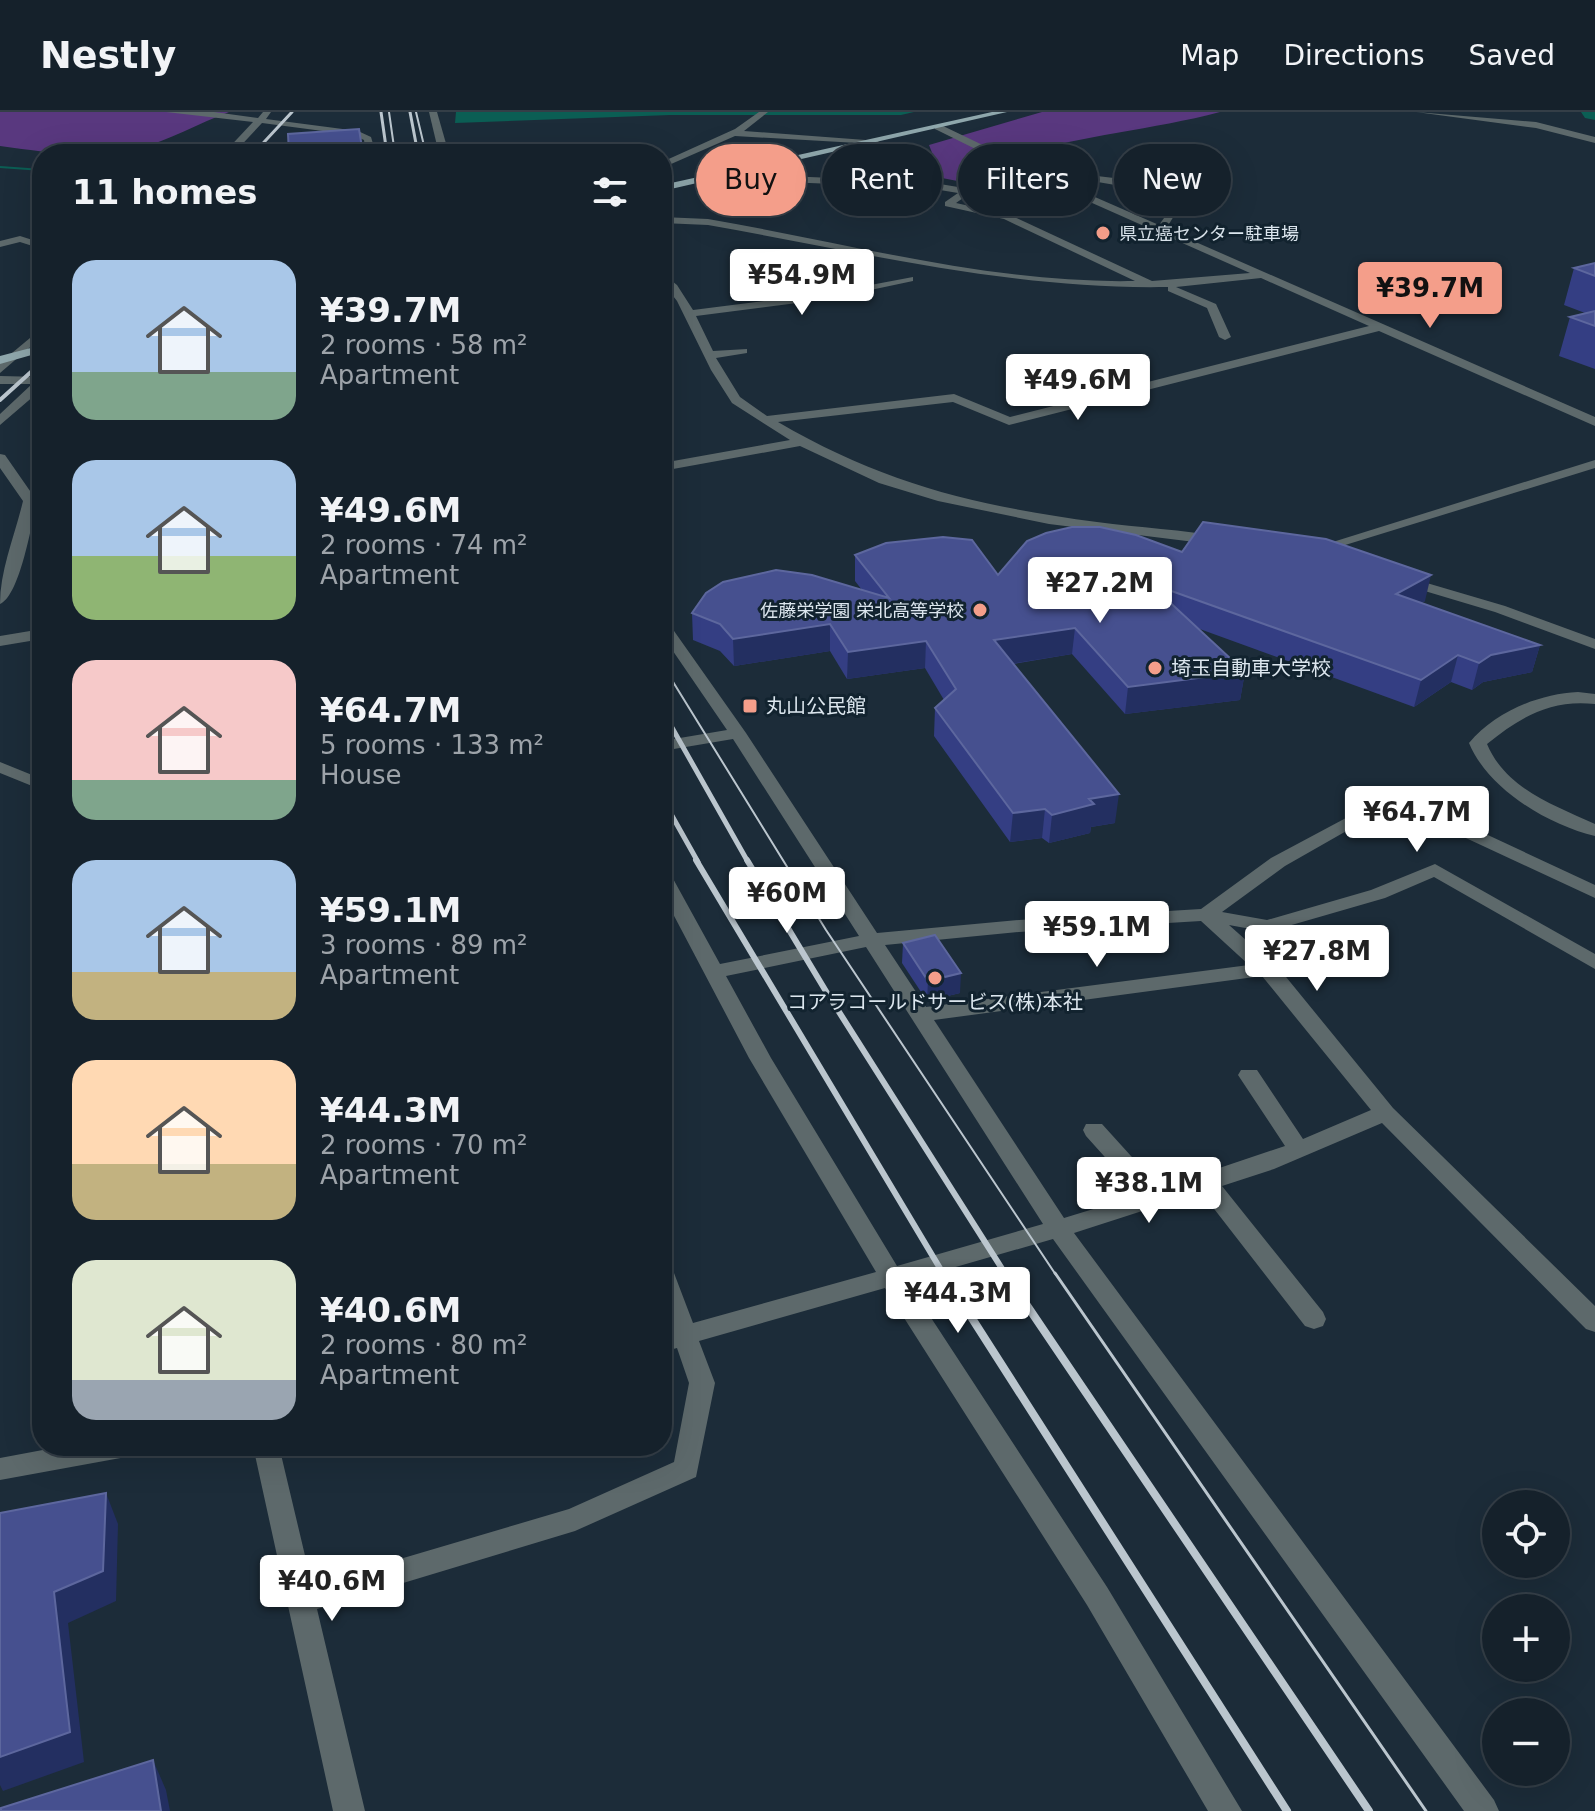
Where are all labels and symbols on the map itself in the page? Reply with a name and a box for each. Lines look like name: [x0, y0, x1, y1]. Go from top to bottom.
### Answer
place label: 県立癌センター駐車場: [1119, 223, 1299, 244]
marker: 県立癌センター駐車場: [1094, 224, 1112, 242]
pin: ¥54.9M: [737, 249, 867, 317]
pin: ¥39.7M: [1365, 262, 1495, 330]
pin: ¥49.6M: [1013, 354, 1143, 422]
pin: ¥27.2M: [1035, 557, 1165, 625]
place label: 佐藤栄学園 栄北高等学校: [760, 600, 964, 621]
marker: 佐藤栄学園 栄北高等学校: [971, 601, 989, 619]
place label: 埼玉自動車大学校: [1171, 656, 1331, 680]
marker: 埼玉自動車大学校: [1146, 659, 1164, 677]
place label: 丸山公民館: [766, 694, 866, 718]
marker: 丸山公民館: [741, 697, 759, 715]
pin: ¥64.7M: [1352, 786, 1482, 854]
pin: ¥60M: [740, 867, 834, 935]
pin: ¥59.1M: [1032, 901, 1162, 969]
pin: ¥27.8M: [1252, 925, 1382, 993]
marker: コアラコールドサービス(株)本社: [926, 969, 944, 987]
place label: コアラコールドサービス(株)本社: [787, 990, 1083, 1014]
pin: ¥38.1M: [1084, 1157, 1214, 1225]
pin: ¥44.3M: [893, 1267, 1023, 1335]
pin: ¥40.6M: [267, 1555, 397, 1623]

